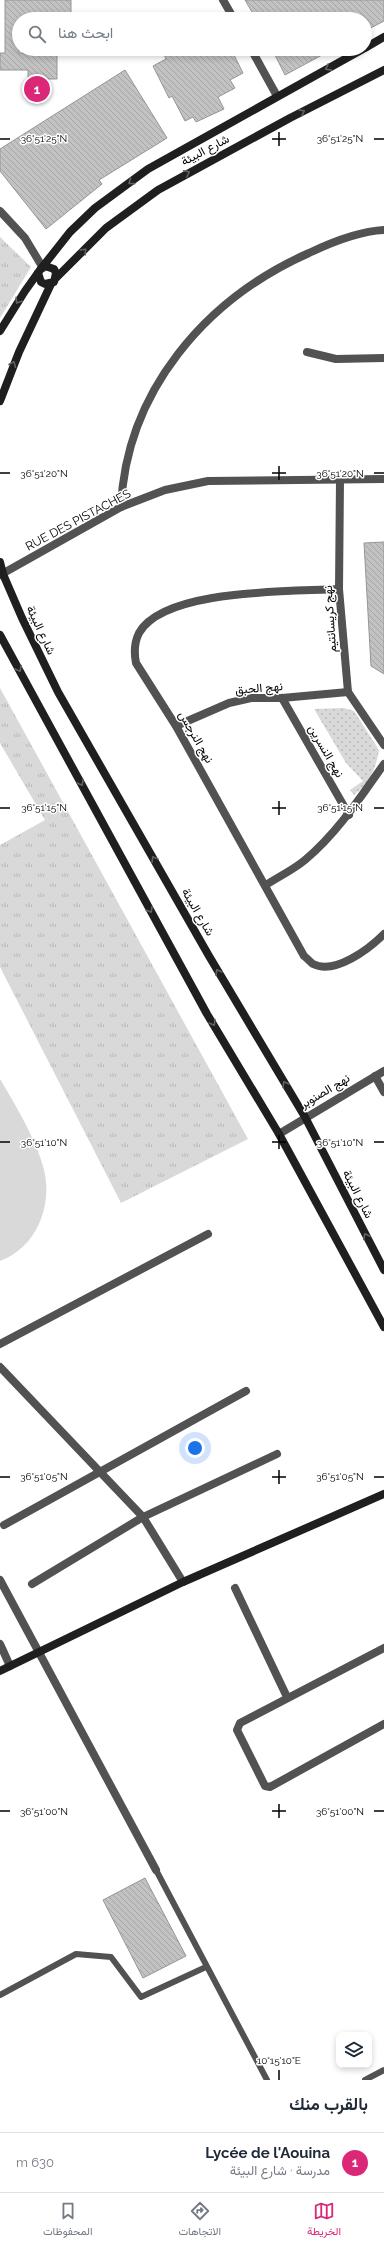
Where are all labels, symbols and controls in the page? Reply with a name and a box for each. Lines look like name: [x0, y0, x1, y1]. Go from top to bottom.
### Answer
search box: [12, 12, 372, 56]
icon: search: [26, 23, 48, 45]
text: ابحث هنا: [58, 24, 113, 42]
one-way arrow: [325, 63, 333, 70]
pin: 1: [24, 74, 50, 104]
one-way arrow: [298, 109, 305, 116]
street label: شارع البيئة: [179, 131, 232, 170]
text: 36°51'25"N: [21, 133, 67, 144]
text: 36°51'25"N: [317, 133, 363, 144]
one-way arrow: [183, 170, 190, 178]
one-way arrow: [128, 177, 135, 184]
one-way arrow: [79, 248, 87, 256]
one-way arrow: [15, 297, 23, 304]
one-way arrow: [9, 361, 17, 368]
text: 36°51'20"N: [20, 468, 68, 479]
text: 36°51'20"N: [316, 468, 364, 479]
street label: RUE DES PISTACHES: [23, 486, 133, 554]
street label: نهج كريسانتيم: [321, 585, 341, 653]
street label: شارع البيئة: [22, 603, 58, 658]
one-way arrow: [14, 665, 21, 672]
street label: نهج الحبق: [235, 679, 284, 699]
street label: نهج النرجس: [174, 709, 216, 766]
street label: نهج النسرين: [304, 722, 347, 781]
one-way arrow: [76, 779, 84, 786]
text: 36°51'15"N: [21, 802, 67, 813]
text: 36°51'15"N: [317, 802, 363, 813]
one-way arrow: [151, 856, 158, 863]
street label: شارع البيئة: [177, 886, 217, 939]
one-way arrow: [145, 905, 153, 913]
one-way arrow: [216, 969, 223, 976]
one-way arrow: [208, 1019, 215, 1026]
street label: نهج الصنوبر: [297, 1071, 353, 1113]
one-way arrow: [283, 1081, 290, 1088]
text: 36°51'10"N: [21, 1137, 67, 1148]
text: 36°51'10"N: [317, 1137, 363, 1148]
street label: شارع البيئة: [338, 1167, 376, 1221]
one-way arrow: [363, 1232, 371, 1240]
your location: [185, 1438, 205, 1458]
text: 36°51'05"N: [20, 1471, 68, 1482]
text: 36°51'05"N: [316, 1471, 364, 1482]
text: 36°51'00"N: [20, 1806, 68, 1817]
text: 36°51'00"N: [316, 1806, 364, 1817]
map controls: [336, 2032, 372, 2068]
button: layers: [336, 2032, 372, 2068]
text: 10°15'10"E: [257, 2055, 301, 2066]
text: بالقرب منك: [289, 2094, 368, 2114]
text: Lycée de l'Aouina: [205, 2144, 330, 2162]
text: 630 m: [16, 2155, 54, 2170]
text: 1: [352, 2155, 358, 2170]
text: مدرسة · شارع البيئة: [230, 2163, 330, 2178]
tab: المحفوظات: [43, 2200, 93, 2241]
tab: الاتجاهات: [178, 2200, 221, 2241]
tab: الخريطة: [307, 2200, 341, 2241]

